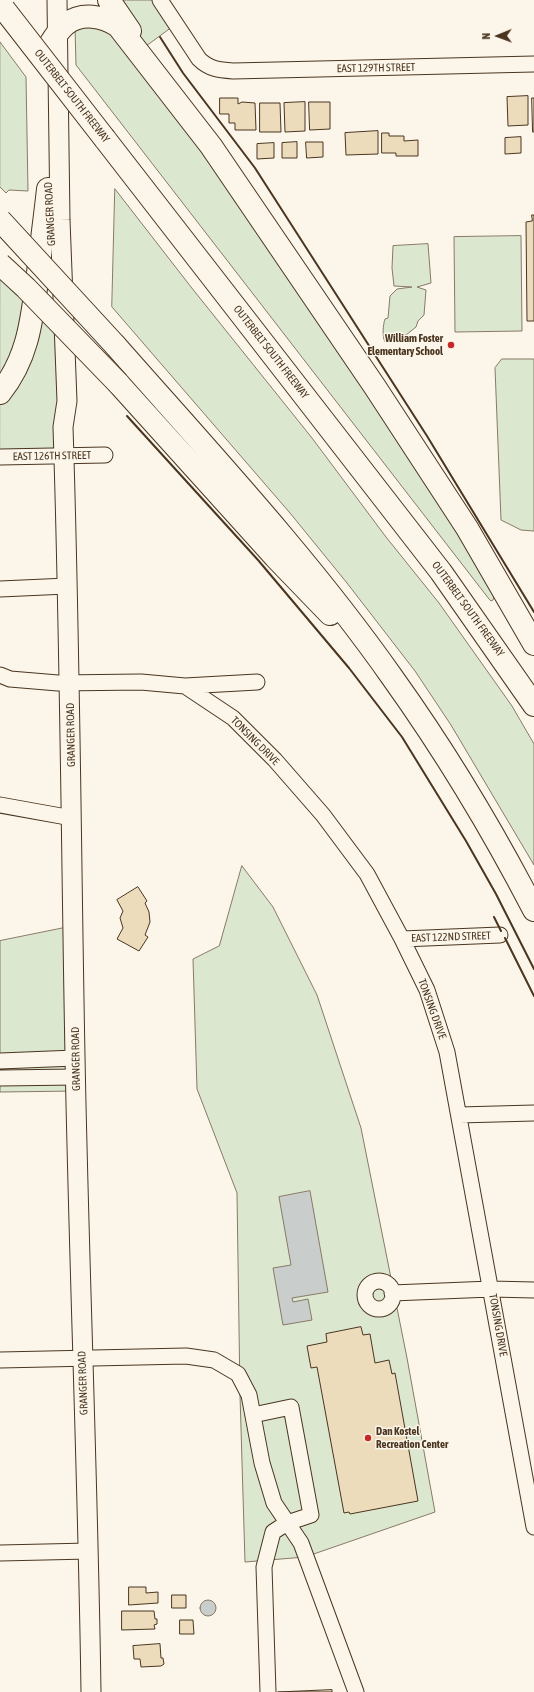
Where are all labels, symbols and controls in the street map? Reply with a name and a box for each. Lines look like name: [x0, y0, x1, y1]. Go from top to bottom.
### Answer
north arrow: [478, 16, 518, 56]
text: N: [480, 33, 492, 40]
street label: OUTERBELT SOUTH FREEWAY: [32, 47, 112, 145]
street label: EAST 129TH STREET: [337, 61, 415, 75]
street label: GRANGER ROAD: [42, 182, 58, 246]
street label: OUTERBELT SOUTH FREEWAY: [231, 303, 311, 401]
place label: William Foster Elementary School: [367, 332, 443, 358]
marker: William Foster Elementary School: [446, 340, 456, 350]
street label: EAST 126TH STREET: [13, 449, 91, 463]
street label: OUTERBELT SOUTH FREEWAY: [429, 559, 507, 659]
street label: GRANGER ROAD: [64, 703, 78, 767]
street label: TONSING DRIVE: [228, 714, 282, 768]
street label: EAST 122ND STREET: [411, 929, 491, 945]
street label: TONSING DRIVE: [415, 977, 449, 1041]
street label: GRANGER ROAD: [69, 1027, 83, 1091]
street label: TONSING DRIVE: [486, 1293, 510, 1357]
street label: GRANGER ROAD: [75, 1351, 91, 1415]
place label: Dan Kostel Recreation Center: [376, 1425, 448, 1451]
marker: Dan Kostel Recreation Center: [363, 1433, 373, 1443]

